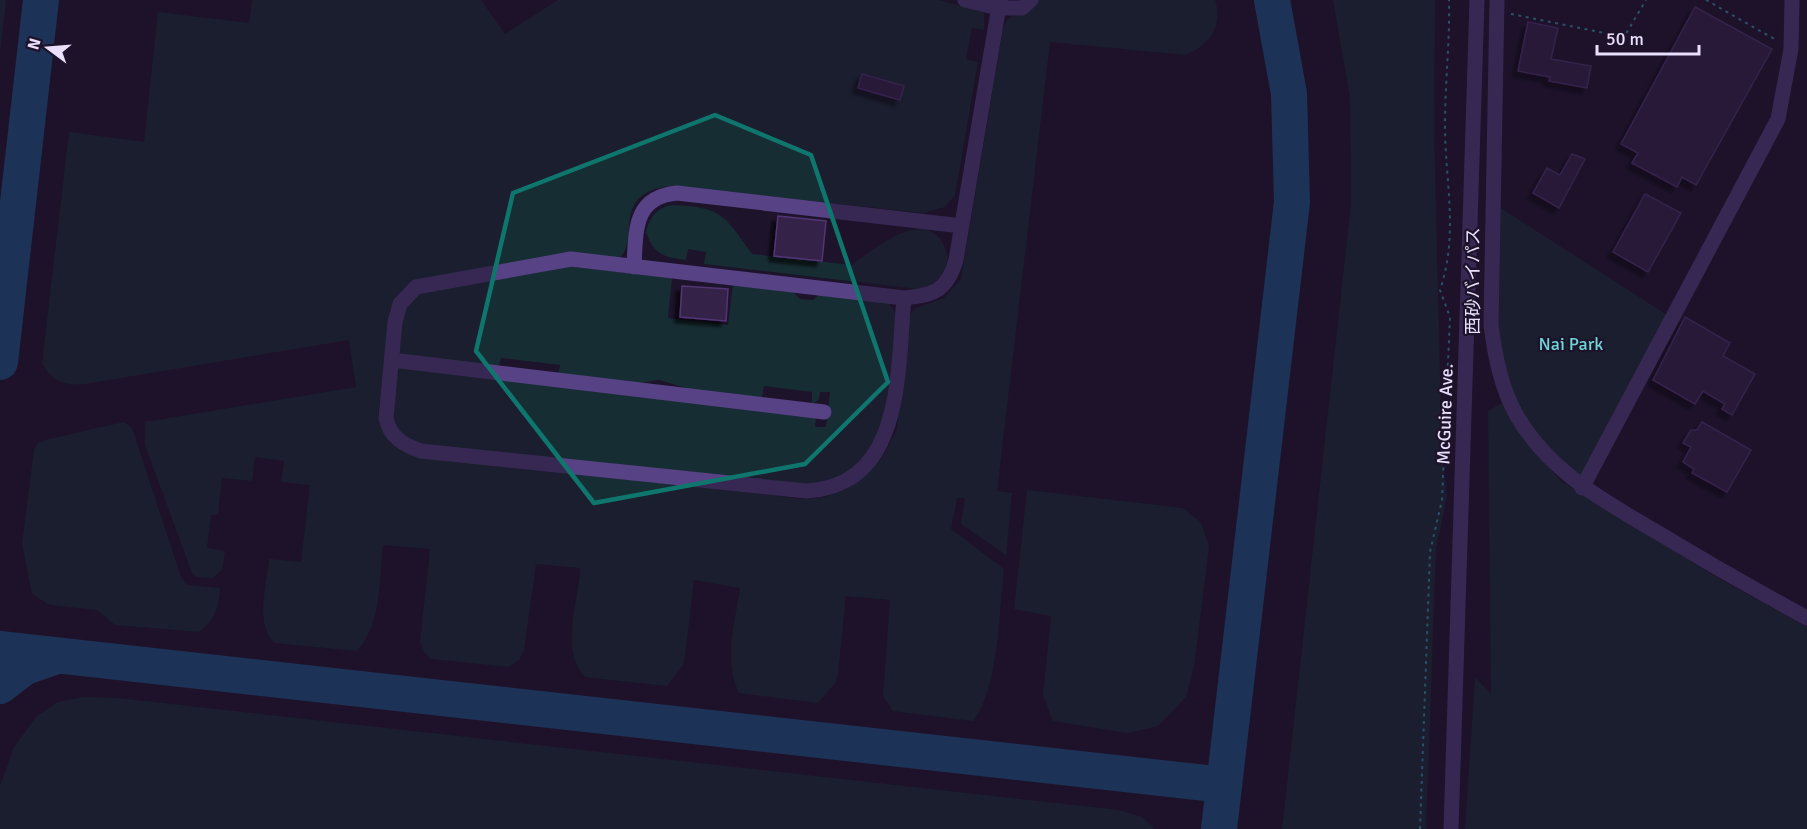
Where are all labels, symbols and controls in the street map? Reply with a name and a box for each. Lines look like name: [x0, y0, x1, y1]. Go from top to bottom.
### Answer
north arrow: [18, 18, 78, 78]
scale bar: [1597, 18, 1699, 56]
text: 50 m: [1606, 28, 1644, 50]
text: N: [23, 36, 46, 52]
street label: 西砂バイパス: [1462, 227, 1484, 335]
park label: Nai Park: [1539, 333, 1603, 355]
street label: McGuire Ave.: [1432, 363, 1458, 465]

